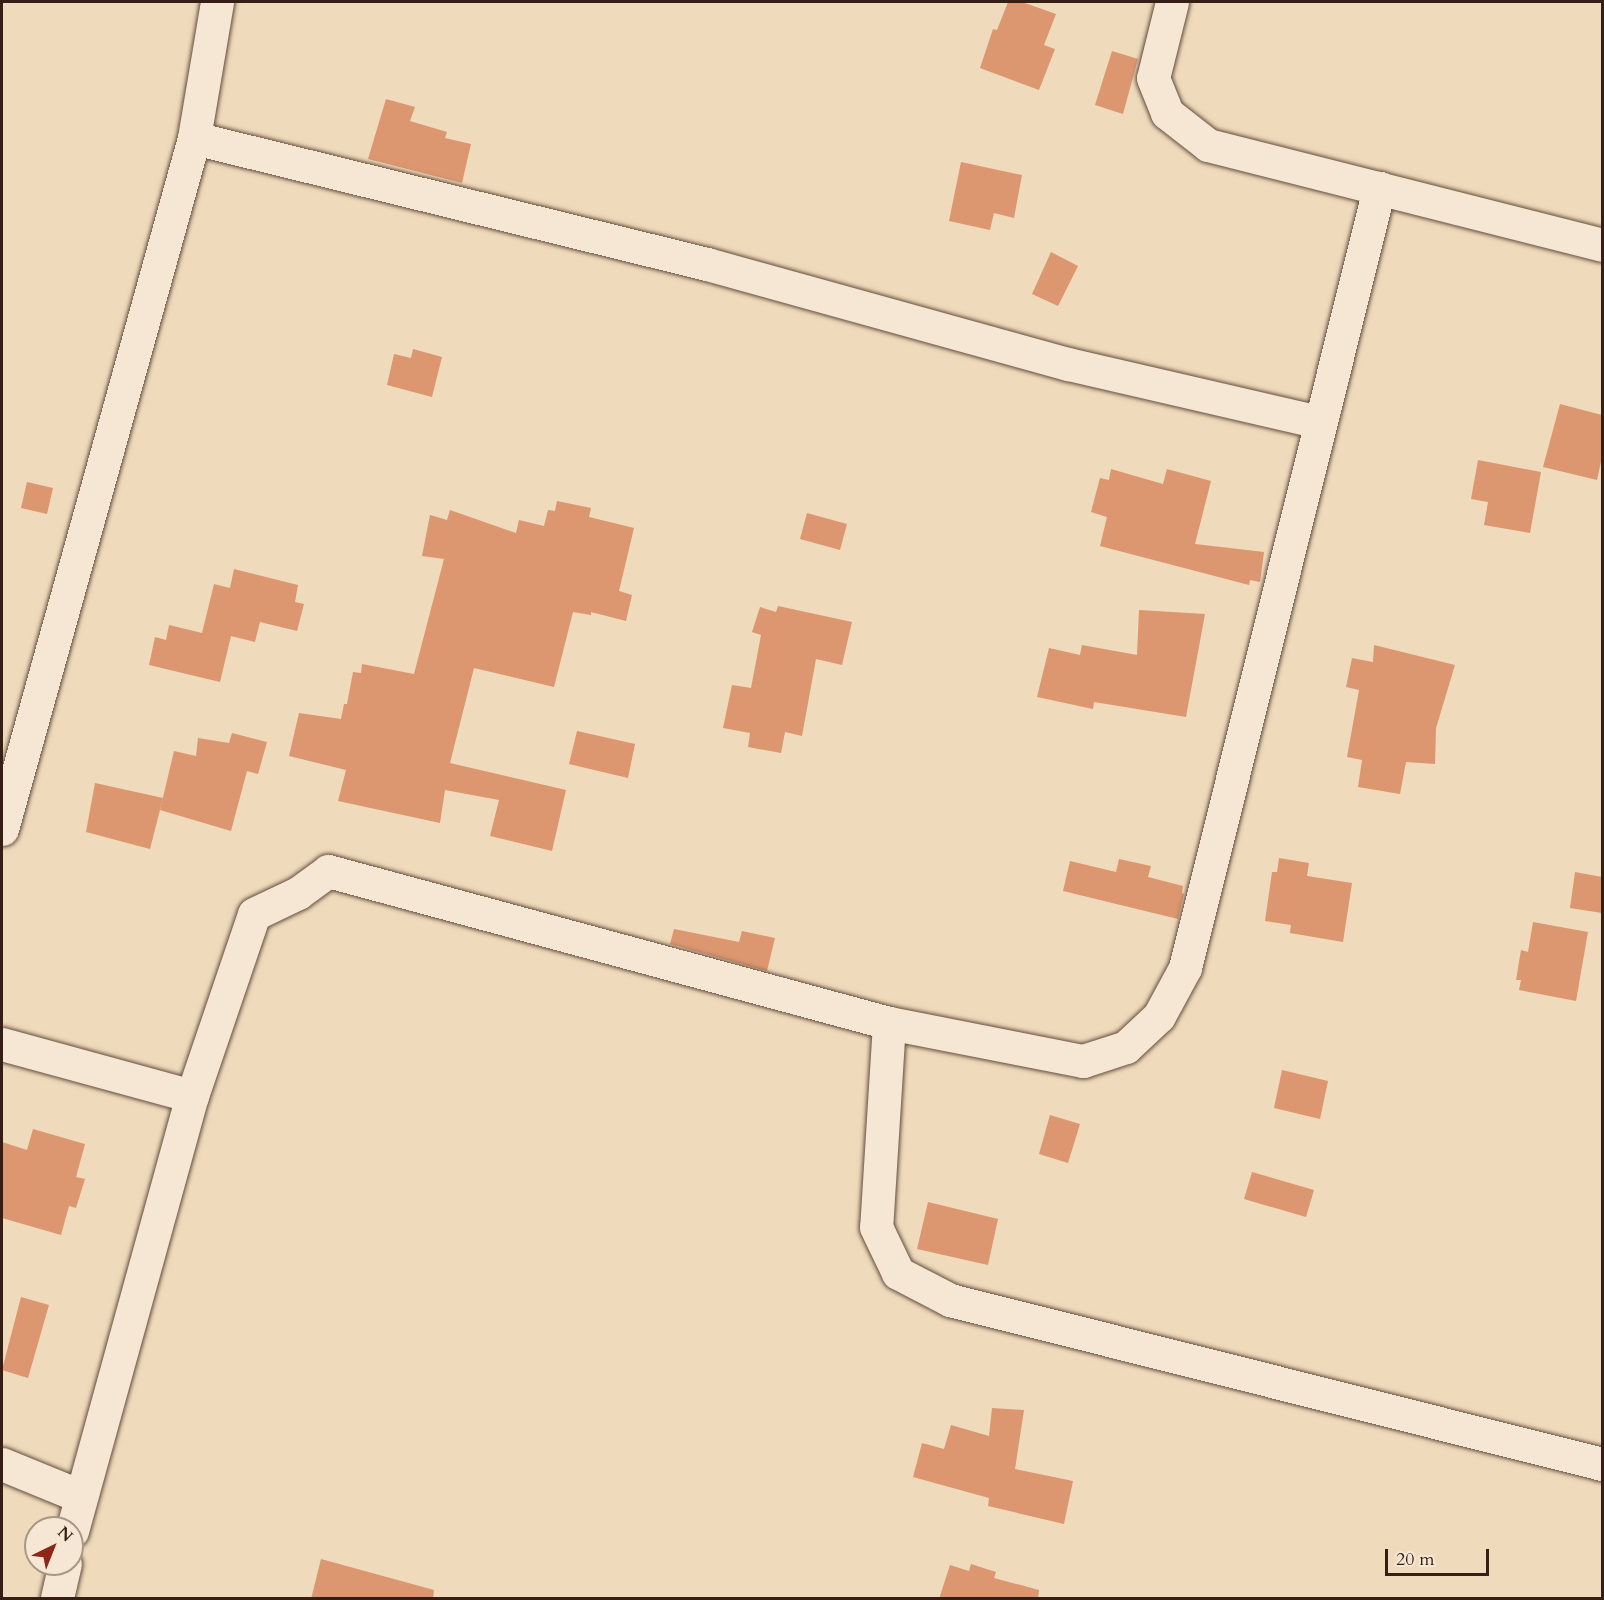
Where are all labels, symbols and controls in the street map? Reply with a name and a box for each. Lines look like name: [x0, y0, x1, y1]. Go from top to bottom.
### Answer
north arrow: [24, 1516, 84, 1576]
text: N: [52, 1522, 77, 1547]
scale bar: [1388, 1537, 1492, 1575]
text: 20 m: [1396, 1547, 1435, 1572]

